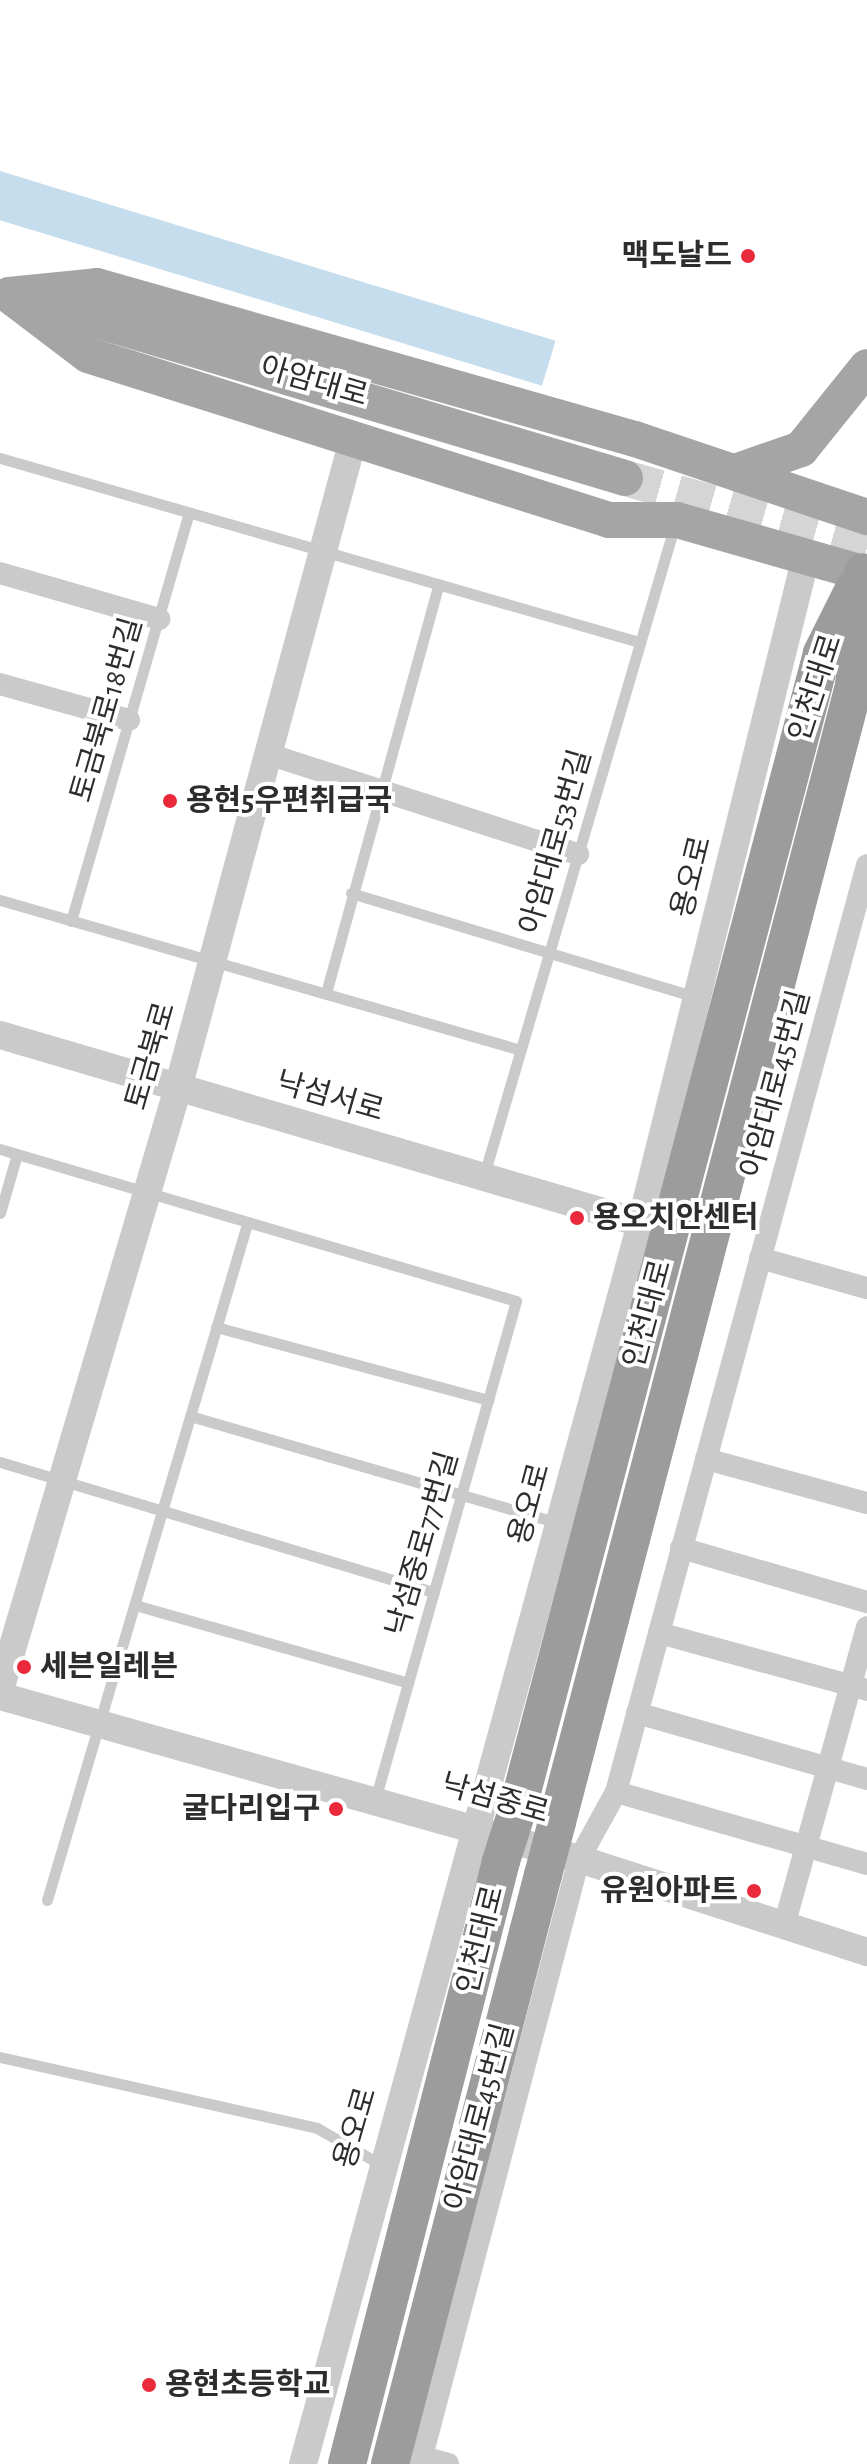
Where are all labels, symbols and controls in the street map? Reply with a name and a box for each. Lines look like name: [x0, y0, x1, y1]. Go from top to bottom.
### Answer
place label: 맥도날드: [622, 238, 732, 274]
marker: 맥도날드: [739, 247, 757, 265]
street label: 아암대로: [256, 349, 372, 415]
street label: 토금북로18번길: [63, 614, 151, 806]
street label: 인천대로: [782, 630, 850, 746]
street label: 아암대로53번길: [512, 745, 600, 939]
place label: 용현5우편취급국: [186, 783, 392, 819]
marker: 용현5우편취급국: [161, 792, 179, 810]
street label: 용오로: [665, 832, 719, 922]
street label: 아암대로45번길: [734, 986, 818, 1182]
street label: 토금북로: [118, 998, 184, 1114]
street label: 낙섬서로: [272, 1064, 388, 1130]
place label: 용오치안센터: [593, 1200, 759, 1236]
marker: 용오치안센터: [568, 1209, 586, 1227]
street label: 인천대로: [616, 1256, 680, 1372]
street label: 낙섬중로77번길: [379, 1447, 467, 1641]
street label: 용오로: [502, 1459, 558, 1549]
place label: 세븐일레븐: [40, 1649, 178, 1685]
marker: 세븐일레븐: [15, 1658, 33, 1676]
street label: 낙섬중로: [437, 1766, 553, 1832]
place label: 굴다리입구: [182, 1791, 320, 1827]
marker: 굴다리입구: [327, 1800, 345, 1818]
place label: 유원아파트: [600, 1873, 738, 1909]
street label: 인천대로: [450, 1882, 512, 1998]
marker: 유원아파트: [745, 1882, 763, 1900]
street label: 아암대로45번길: [438, 2019, 522, 2215]
street label: 용오로: [327, 2083, 385, 2173]
place label: 용현초등학교: [165, 2367, 331, 2403]
marker: 용현초등학교: [140, 2376, 158, 2394]

